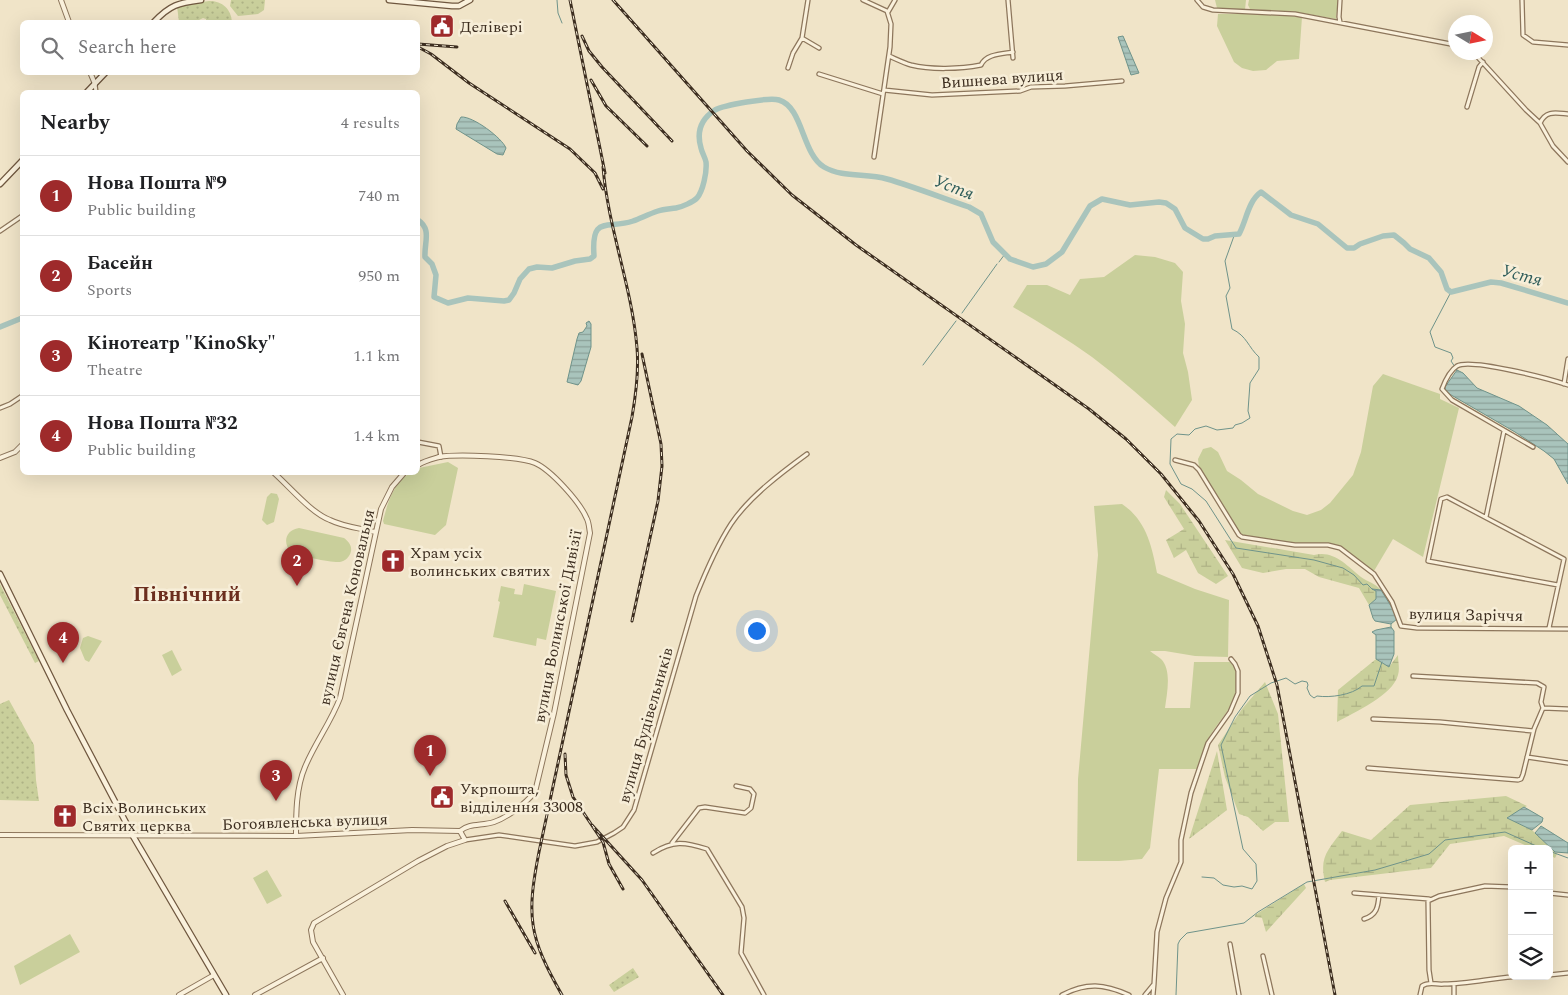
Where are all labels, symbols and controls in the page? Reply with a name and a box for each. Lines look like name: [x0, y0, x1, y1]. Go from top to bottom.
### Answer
public building icon: Делівері: [429, 13, 455, 39]
place label: Делівері: [460, 15, 523, 39]
north arrow: [1448, 15, 1493, 60]
search box: [20, 20, 420, 75]
text: Search here: [78, 33, 177, 62]
icon: search: [38, 34, 66, 62]
street label: Вишнева вулиця: [940, 63, 1064, 95]
text: Nearby: [40, 107, 110, 139]
text: 4 results: [341, 111, 400, 135]
water label: Устя: [930, 168, 978, 208]
text: Нова Пошта №9: [87, 169, 227, 198]
text: 1: [52, 184, 60, 208]
text: 740 m: [358, 184, 400, 208]
text: Public building: [87, 198, 196, 222]
text: Басейн: [87, 249, 153, 278]
water label: Устя: [1499, 257, 1545, 294]
text: 2: [52, 264, 60, 288]
text: 950 m: [358, 264, 400, 288]
text: Sports: [87, 278, 132, 302]
text: Кінотеатр "KinoSky": [87, 329, 276, 358]
text: 3: [52, 344, 60, 368]
text: 1.1 km: [353, 344, 400, 368]
text: Theatre: [87, 358, 143, 382]
text: Нова Пошта №32: [87, 409, 238, 438]
text: 4: [52, 424, 60, 448]
text: 1.4 km: [353, 424, 400, 448]
text: Public building: [87, 438, 196, 462]
street label: вулиця Євгена Коновальця: [313, 507, 381, 708]
street label: вулиця Волинської Дивізії: [527, 528, 588, 725]
place label: Храм усіх волинських святих: [410, 541, 550, 583]
pin: 2: [281, 545, 313, 586]
church icon: Храм усіх волинських святих: [380, 548, 406, 574]
district label: Північний: [133, 579, 241, 611]
street label: вулиця Заріччя: [1409, 602, 1523, 628]
your location: [744, 618, 770, 644]
pin: 4: [47, 622, 79, 663]
street label: вулиця Будівельників: [612, 645, 680, 806]
pin: 1: [414, 735, 446, 776]
pin: 3: [260, 760, 292, 801]
place label: Укрпошта, відділення 33008: [460, 777, 583, 819]
public building icon: Укрпошта, відділення 33008: [429, 784, 455, 810]
place label: Всіх Волинських Святих церква: [82, 796, 207, 838]
church icon: Всіх Волинських Святих церква: [52, 803, 78, 829]
street label: Богоявленська вулиця: [222, 807, 388, 837]
map controls: [1508, 845, 1553, 980]
button: +: [1508, 845, 1553, 890]
button: −: [1508, 890, 1553, 935]
button: layers: [1508, 935, 1553, 980]

